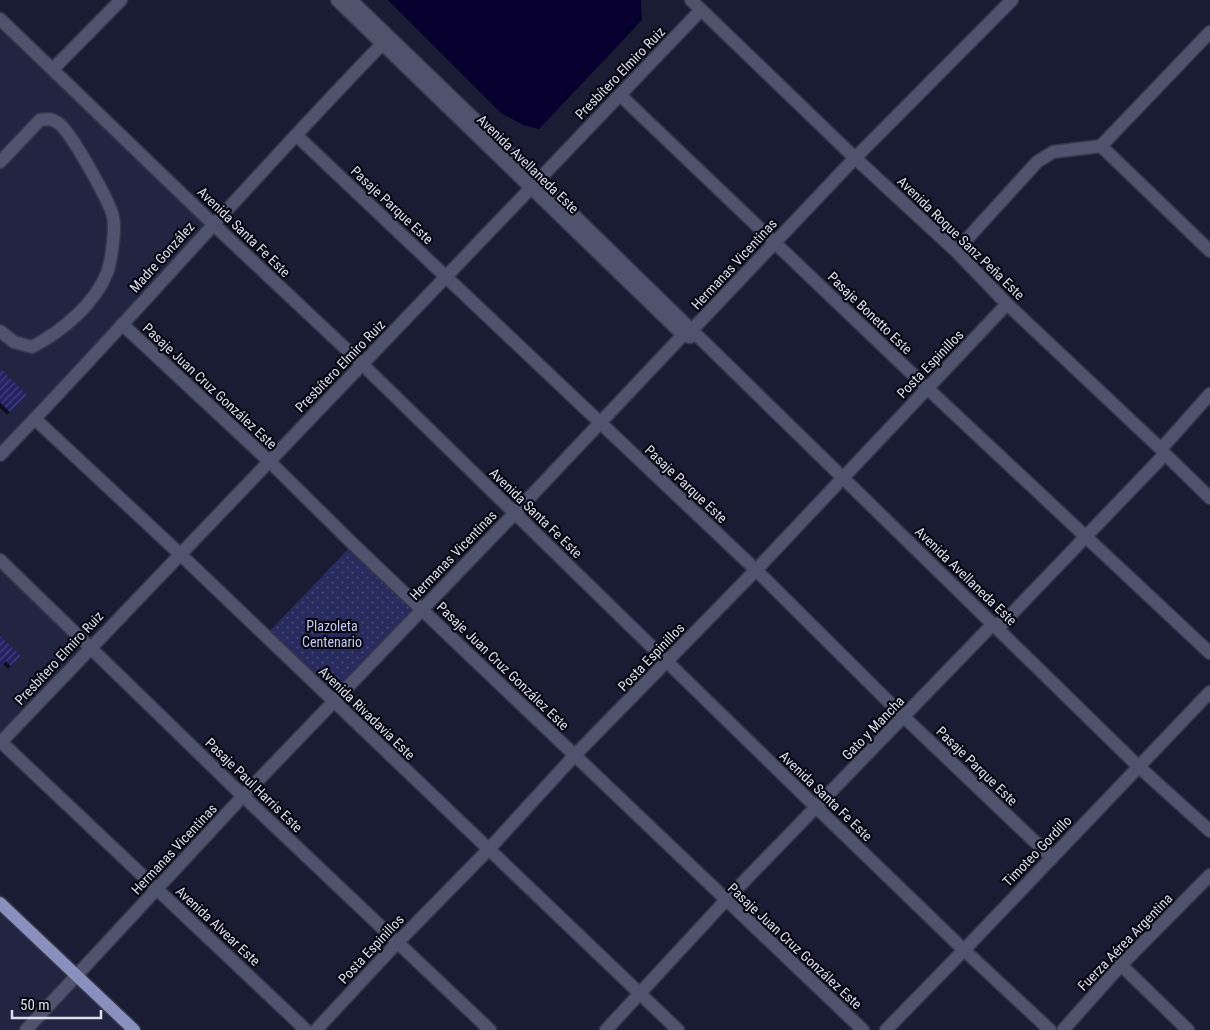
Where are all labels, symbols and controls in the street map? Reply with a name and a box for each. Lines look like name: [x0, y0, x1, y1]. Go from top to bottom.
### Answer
street label: Presbítero Elmiro Ruiz: [572, 24, 668, 122]
street label: Avenida Avellaneda Este: [474, 111, 582, 217]
street label: Pasaje Parque Este: [348, 163, 437, 247]
street label: Avenida Roque Sanz Peña Este: [894, 173, 1028, 303]
street label: Avenida Santa Fe Este: [194, 184, 294, 281]
street label: Hermanas Vicentinas: [688, 215, 780, 313]
street label: Madre González: [126, 219, 198, 295]
street label: Pasaje Bonetto Este: [825, 269, 916, 358]
street label: Presbítero Elmiro Ruiz: [292, 317, 388, 415]
street label: Pasaje Juan Cruz González Este: [140, 320, 281, 453]
street label: Posta Espinillos: [894, 327, 966, 401]
street label: Pasaje Parque Este: [642, 442, 731, 526]
street label: Avenida Santa Fe Este: [486, 465, 586, 562]
street label: Hermanas Vicentinas: [406, 507, 500, 603]
street label: Avenida Avellaneda Este: [912, 523, 1020, 629]
street label: Pasaje Juan Cruz González Este: [434, 599, 573, 734]
street label: Presbítero Elmiro Ruiz: [12, 608, 106, 708]
park label: Plazoleta Centenario: [302, 618, 362, 650]
street label: Posta Espinillos: [615, 620, 687, 694]
street label: Avenida Rivadavia Este: [316, 663, 419, 763]
street label: Gato y Mancha: [839, 693, 907, 763]
street label: Pasaje Parque Este: [933, 723, 1021, 809]
street label: Pasaje Paul Harris Este: [202, 735, 306, 836]
street label: Avenida Santa Fe Este: [776, 748, 876, 845]
street label: Hermanas Vicentinas: [128, 800, 220, 898]
street label: Timoteo Gordillo: [999, 812, 1075, 890]
street label: Pasaje Juan Cruz González Este: [725, 880, 866, 1013]
street label: Avenida Alvear Este: [173, 883, 264, 969]
street label: Fuerza Aérea Argentina: [1075, 890, 1175, 994]
street label: Posta Espinillos: [335, 911, 407, 987]
scale bar: [12, 988, 101, 1020]
text: 50 m: [20, 996, 50, 1014]

